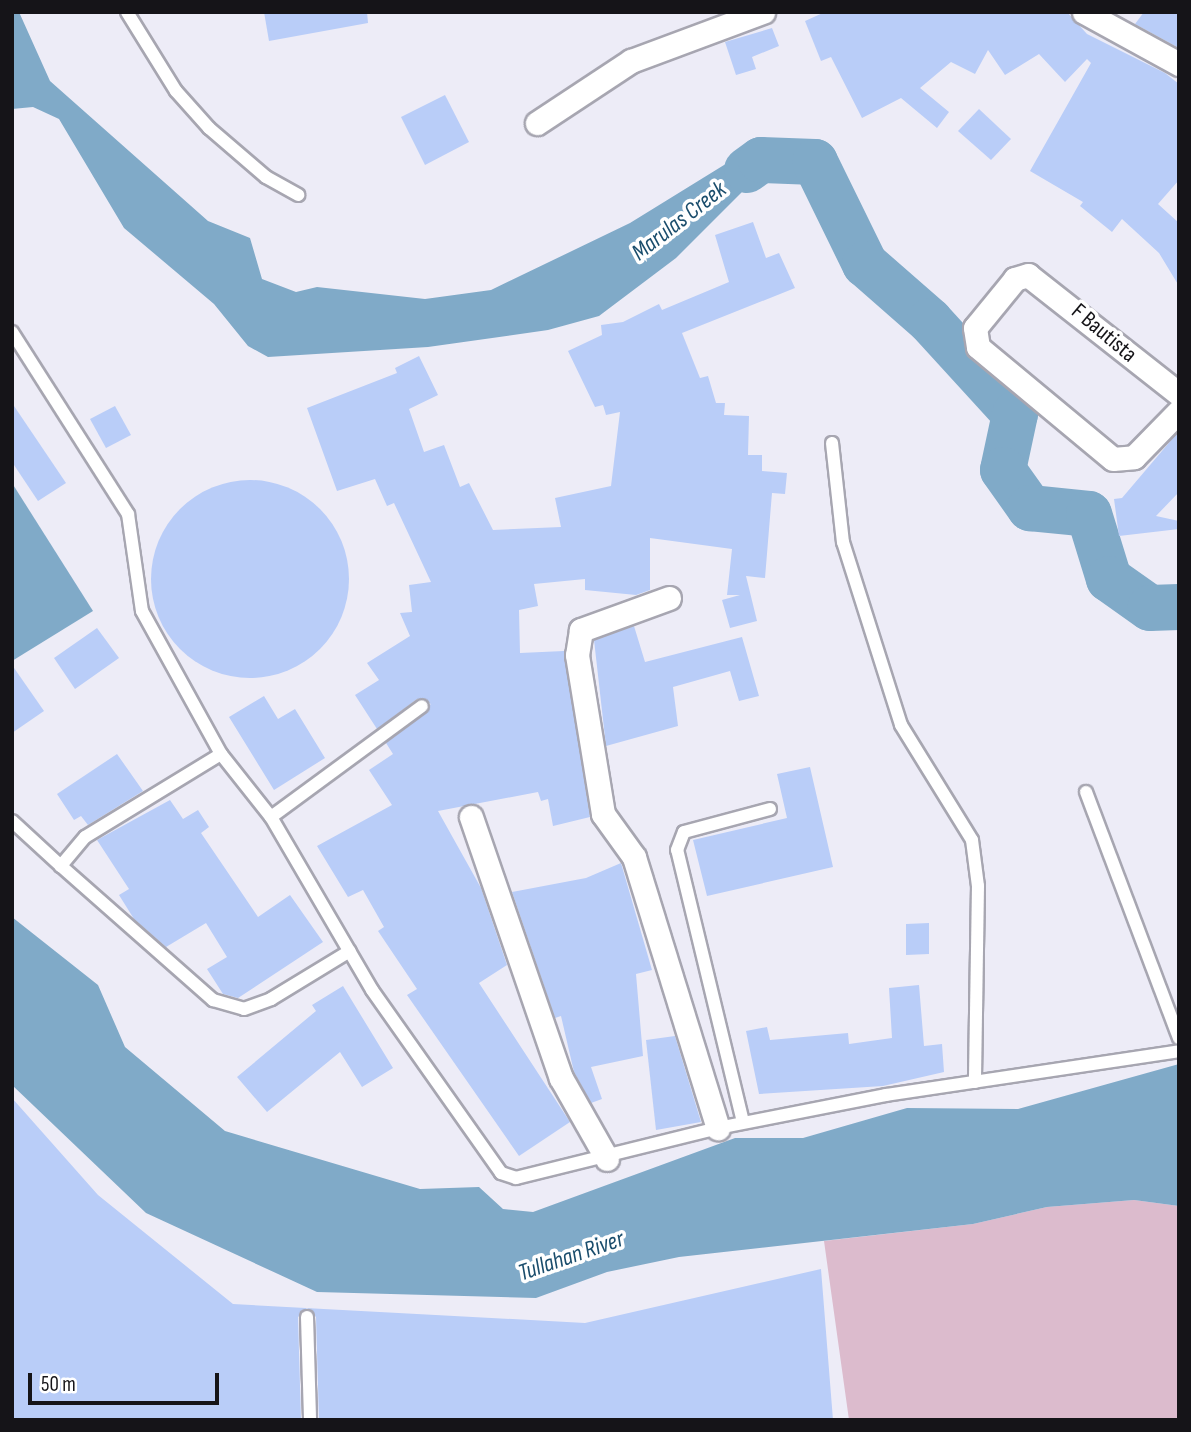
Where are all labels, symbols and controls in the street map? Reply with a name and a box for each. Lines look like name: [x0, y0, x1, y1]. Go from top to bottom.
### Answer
water label: Marulas Creek: [626, 175, 732, 267]
street label: F Bautista: [1066, 298, 1142, 368]
water label: Tullahan River: [514, 1224, 628, 1288]
scale bar: [32, 1358, 222, 1402]
text: 50 m: [41, 1372, 76, 1397]

